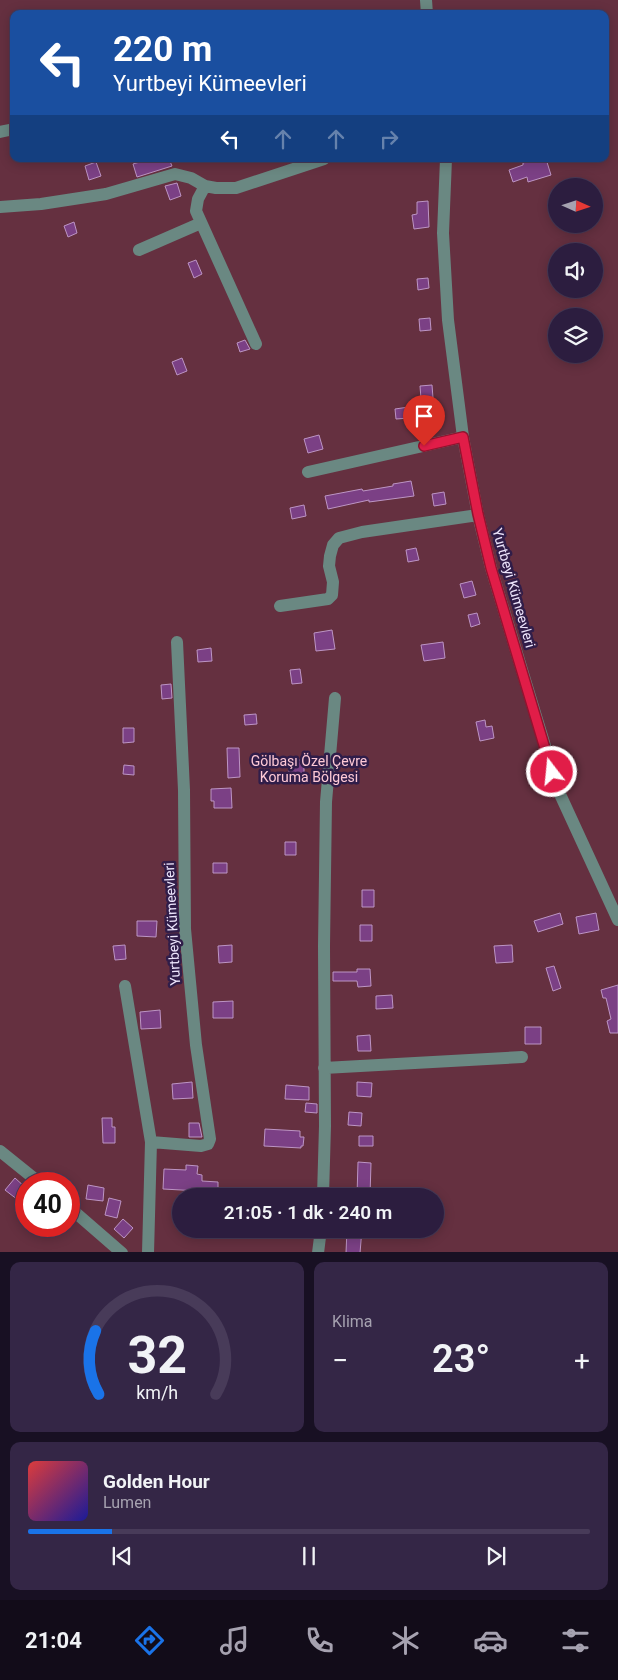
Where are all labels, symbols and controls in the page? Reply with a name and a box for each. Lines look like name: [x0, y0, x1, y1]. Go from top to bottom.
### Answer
text: 220 m: [113, 29, 212, 70]
icon: left: [30, 30, 95, 95]
text: Yurtbeyi Kümeevleri: [113, 71, 307, 96]
icon: left: [216, 125, 244, 153]
icon: ahead: [269, 125, 297, 153]
icon: ahead: [322, 125, 350, 153]
icon: right: [375, 125, 403, 153]
north arrow: [548, 178, 602, 232]
map controls: [548, 178, 603, 363]
button: sound: [548, 243, 603, 298]
button: layers: [548, 308, 603, 363]
pin: [403, 395, 445, 446]
icon: arrive: [410, 402, 438, 430]
street label: Yurtbeyi Kümeevleri: [489, 526, 539, 650]
position arrow: [525, 745, 577, 797]
park label: Gölbaşı Özel Çevre Koruma Bölgesi: [251, 753, 367, 785]
street label: Yurtbeyi Kümeevleri: [161, 862, 183, 986]
speed limit sign: 40: [15, 1172, 80, 1237]
text: 21:05 · 1 dk · 240 m: [224, 1201, 392, 1224]
text: Klima: [332, 1312, 373, 1331]
text: 32: [127, 1325, 187, 1386]
text: 23°: [432, 1337, 490, 1381]
text: −: [332, 1344, 348, 1377]
text: +: [574, 1344, 590, 1377]
text: km/h: [136, 1382, 178, 1403]
text: Golden Hour: [103, 1470, 210, 1493]
text: Lumen: [103, 1493, 151, 1512]
icon: previous: [108, 1542, 136, 1570]
icon: pause: [295, 1542, 323, 1570]
icon: next: [482, 1542, 510, 1570]
icon: directions: [132, 1623, 167, 1658]
icon: music: [217, 1623, 252, 1658]
icon: phone: [302, 1623, 337, 1658]
icon: climate: [388, 1623, 423, 1658]
icon: car: [473, 1623, 508, 1658]
icon: filters: [558, 1623, 593, 1658]
text: 21:04: [25, 1628, 82, 1653]

